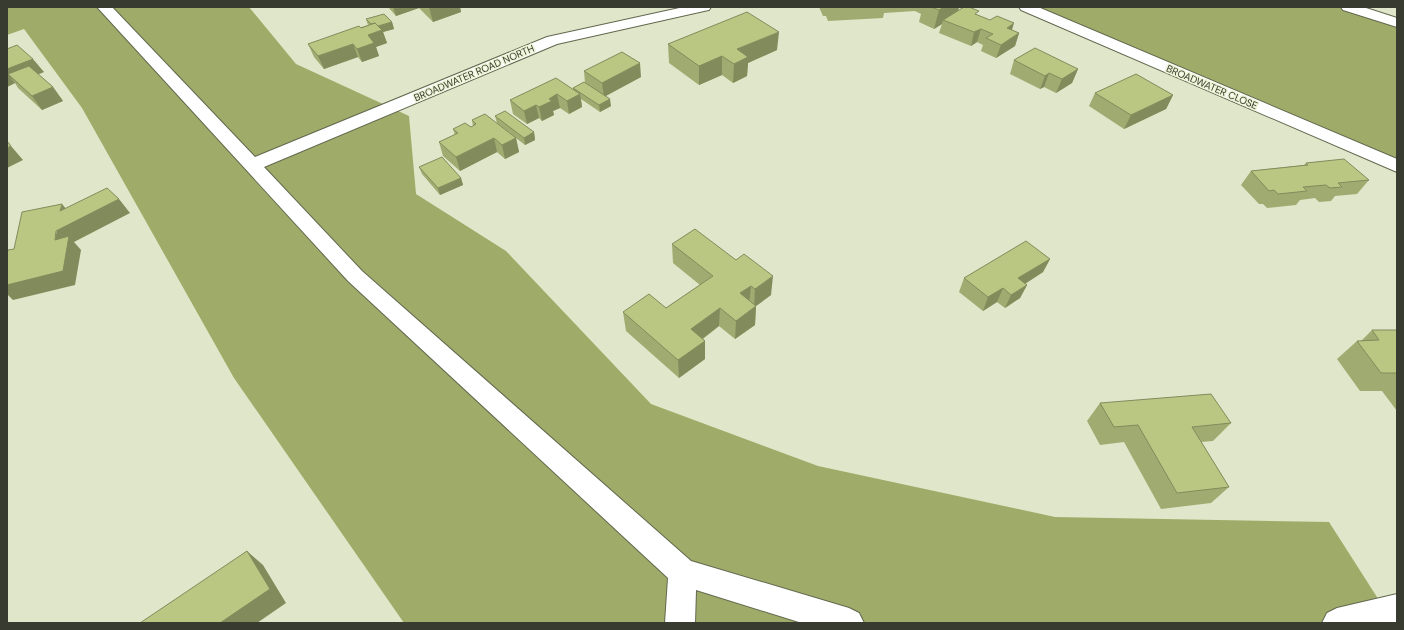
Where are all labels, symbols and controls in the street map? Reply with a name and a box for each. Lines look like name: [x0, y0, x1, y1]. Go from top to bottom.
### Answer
street label: BROADWATER ROAD NORTH: [412, 42, 536, 104]
street label: BROADWATER CLOSE: [1164, 62, 1260, 112]

